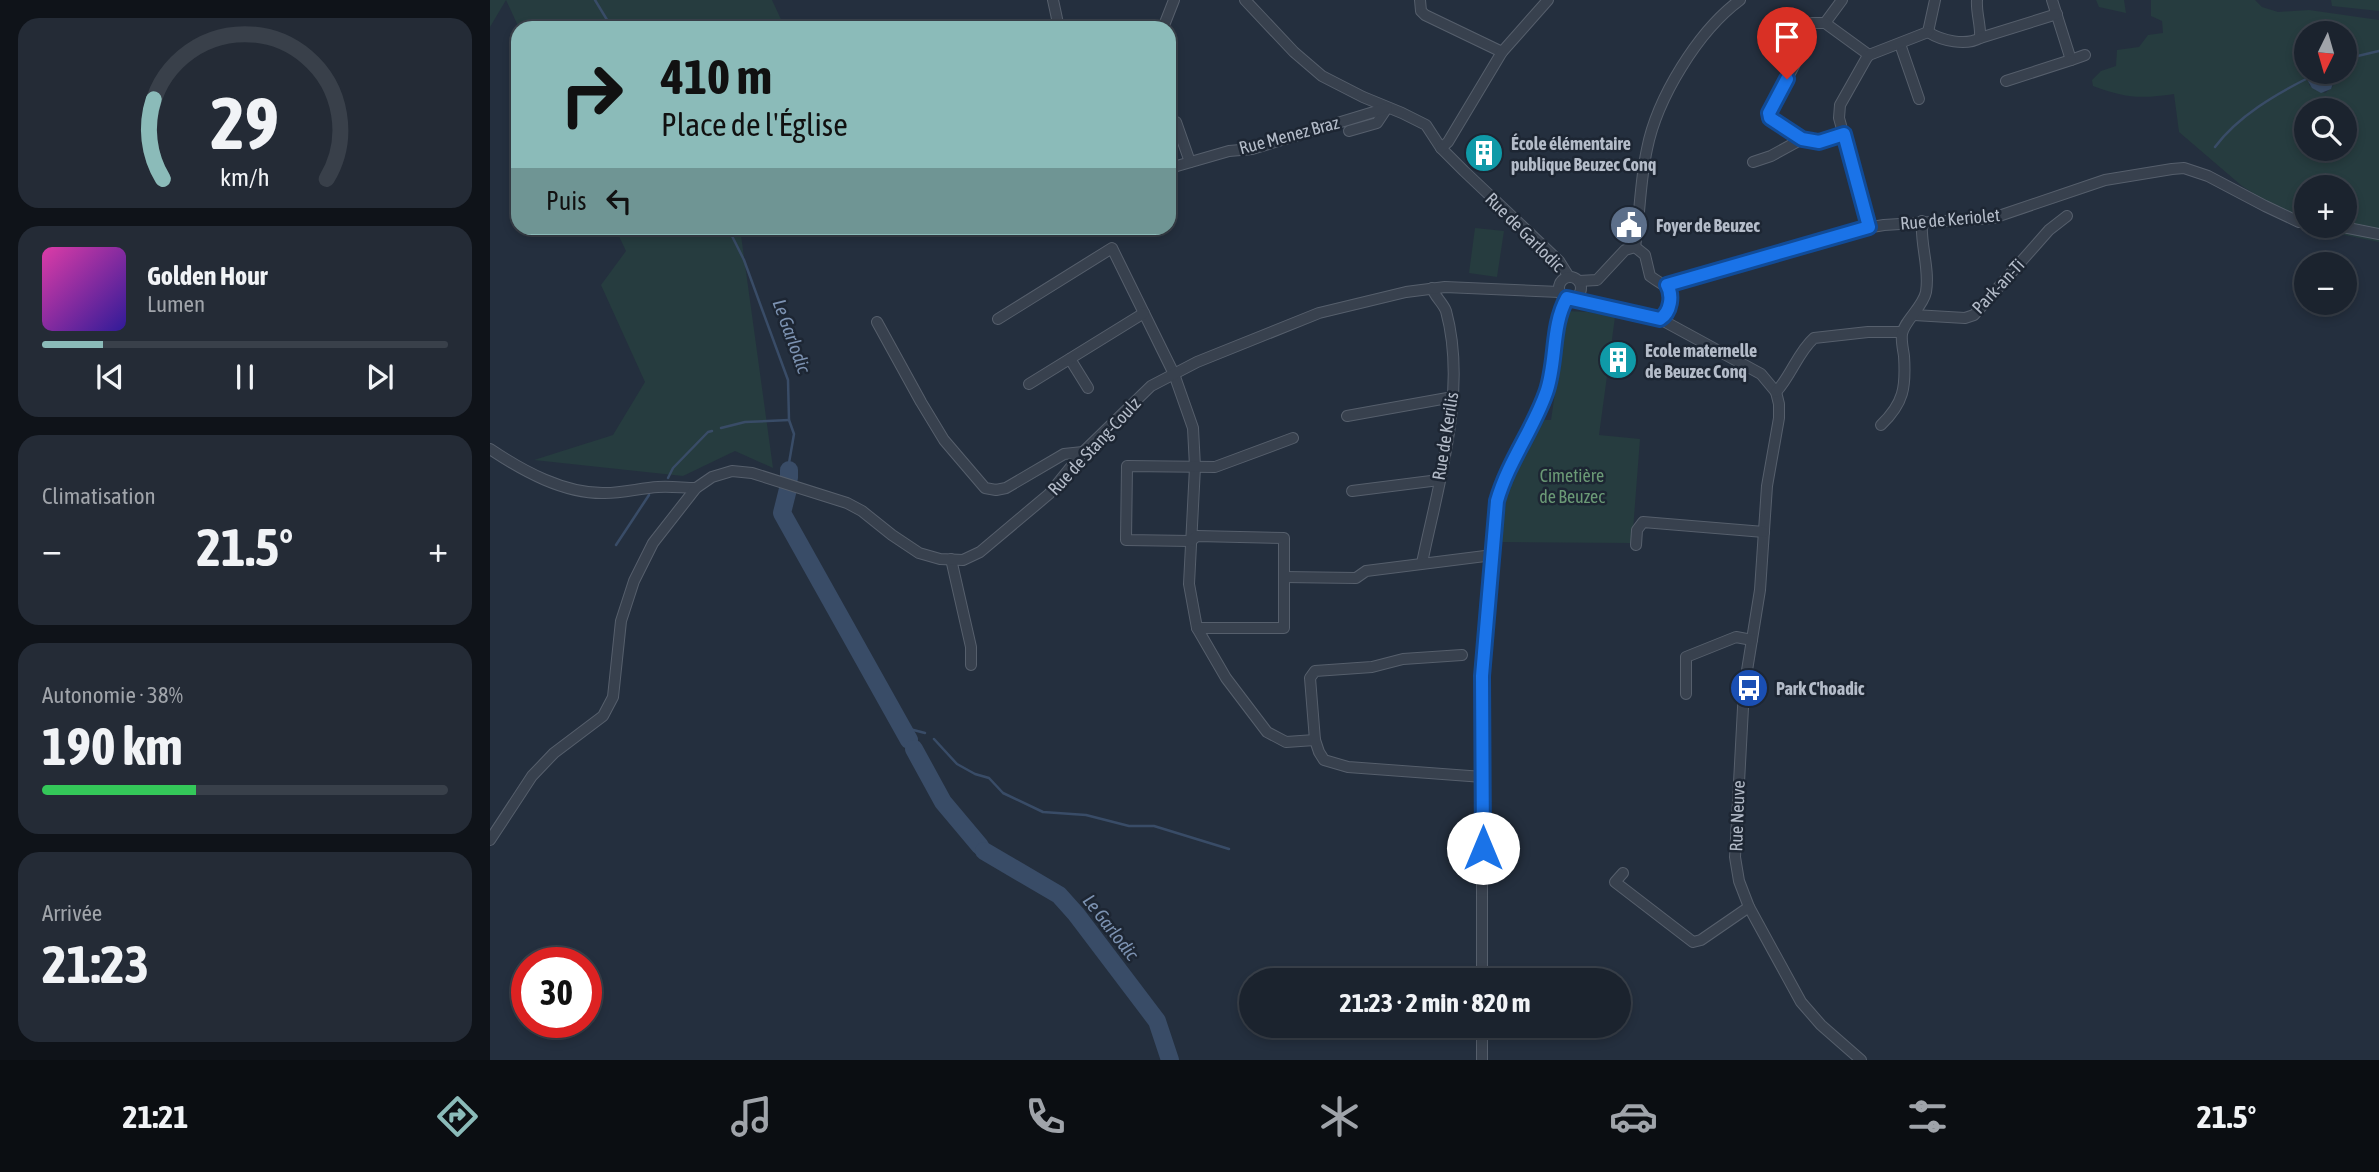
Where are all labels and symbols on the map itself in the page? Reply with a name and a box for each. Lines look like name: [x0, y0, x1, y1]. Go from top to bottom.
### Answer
pin: [1757, 7, 1817, 79]
north arrow: [2294, 21, 2357, 84]
street label: Rue Menez Braz: [1237, 111, 1342, 158]
building icon: École élémentaire publique Beuzec Conq: [1463, 132, 1505, 174]
place label: École élémentaire publique Beuzec Conq: [1511, 133, 1656, 175]
street label: Rue de Garlodic: [1481, 188, 1569, 276]
public building icon: Foyer de Beuzec: [1608, 204, 1650, 246]
street label: Rue de Keriolet: [1899, 204, 2001, 234]
place label: Foyer de Beuzec: [1656, 215, 1760, 236]
street label: Park-an-Ti: [1967, 254, 2029, 318]
water label: Le Garlodic: [768, 296, 816, 377]
building icon: Ecole maternelle de Beuzec Conq: [1597, 339, 1639, 381]
place label: Ecole maternelle de Beuzec Conq: [1645, 340, 1757, 382]
street label: Rue de Kerilis: [1428, 390, 1462, 482]
street label: Rue de Stang-Coulz: [1043, 392, 1145, 499]
park label: Cimetière de Beuzec: [1539, 465, 1605, 507]
bus stop icon: Park C'hoadic: [1728, 667, 1770, 709]
place label: Park C'hoadic: [1776, 678, 1865, 699]
street label: Rue Neuve: [1725, 780, 1749, 852]
position arrow: [1446, 811, 1520, 885]
water label: Le Garlodic: [1079, 890, 1144, 965]
speed limit sign: 30: [511, 947, 602, 1038]

